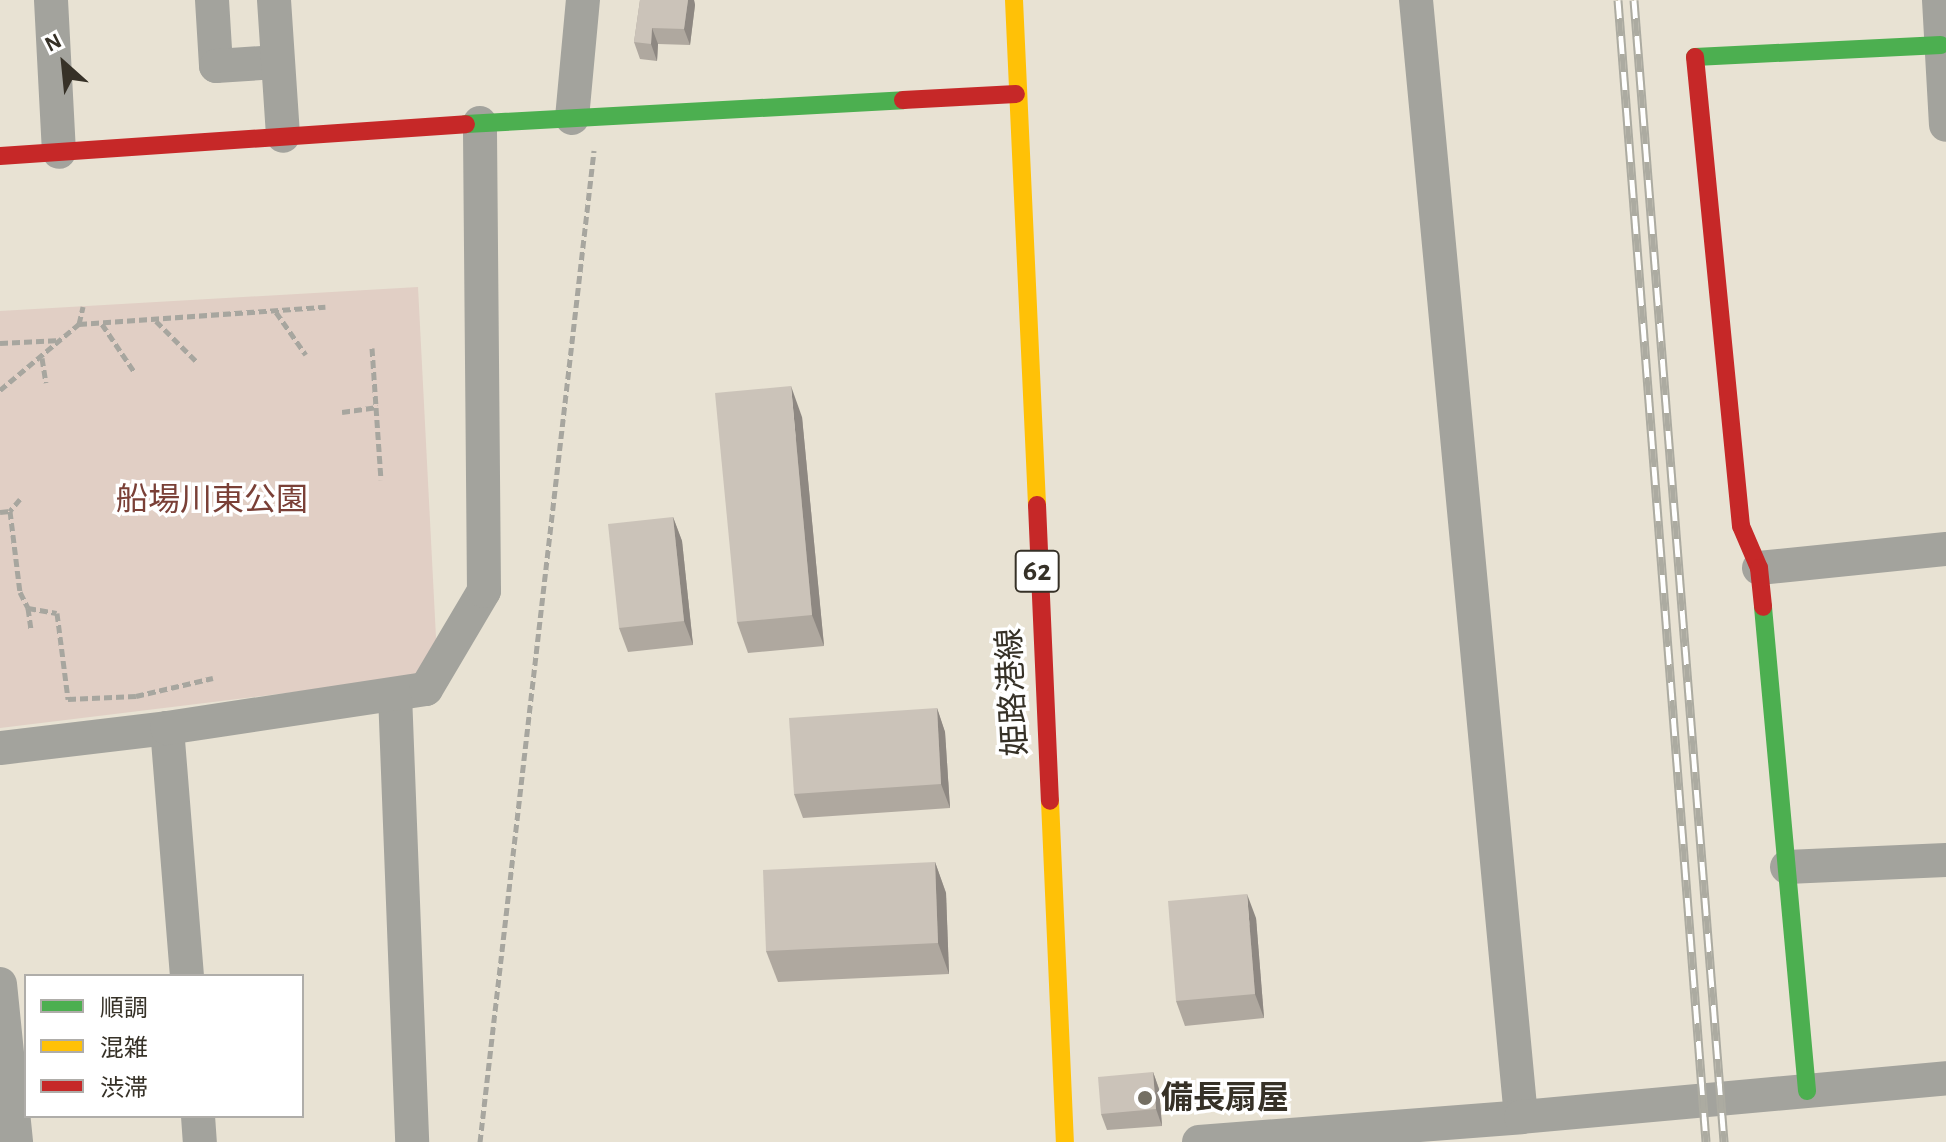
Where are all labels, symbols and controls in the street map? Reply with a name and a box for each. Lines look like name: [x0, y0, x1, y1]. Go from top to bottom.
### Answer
north arrow: [24, 24, 104, 104]
text: N: [41, 29, 65, 56]
park label: 船場川東公園: [116, 481, 308, 519]
road number: 62: [1013, 545, 1061, 597]
street label: 姫路港線: [990, 627, 1036, 757]
legend: [24, 974, 304, 1118]
text: 順調: [100, 997, 148, 1021]
text: 混雑: [100, 1037, 148, 1061]
text: 渋滞: [100, 1077, 148, 1101]
place label: 備長扇屋: [1161, 1079, 1289, 1117]
marker: 備長扇屋: [1136, 1089, 1154, 1107]

